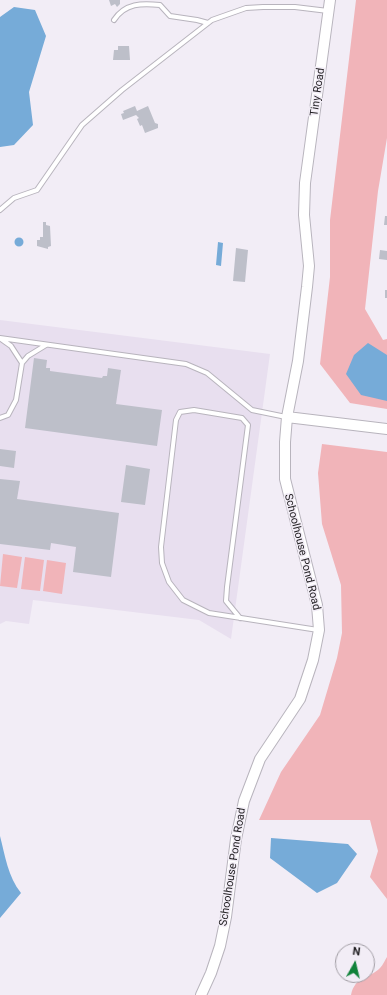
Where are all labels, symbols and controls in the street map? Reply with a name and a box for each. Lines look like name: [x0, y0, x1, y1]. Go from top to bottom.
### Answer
street label: Tiny Road: [308, 67, 328, 117]
street label: Schoolhouse Pond Road: [281, 492, 323, 612]
street label: Schoolhouse Pond Road: [217, 807, 249, 927]
north arrow: [335, 943, 375, 983]
text: N: [352, 945, 361, 959]

